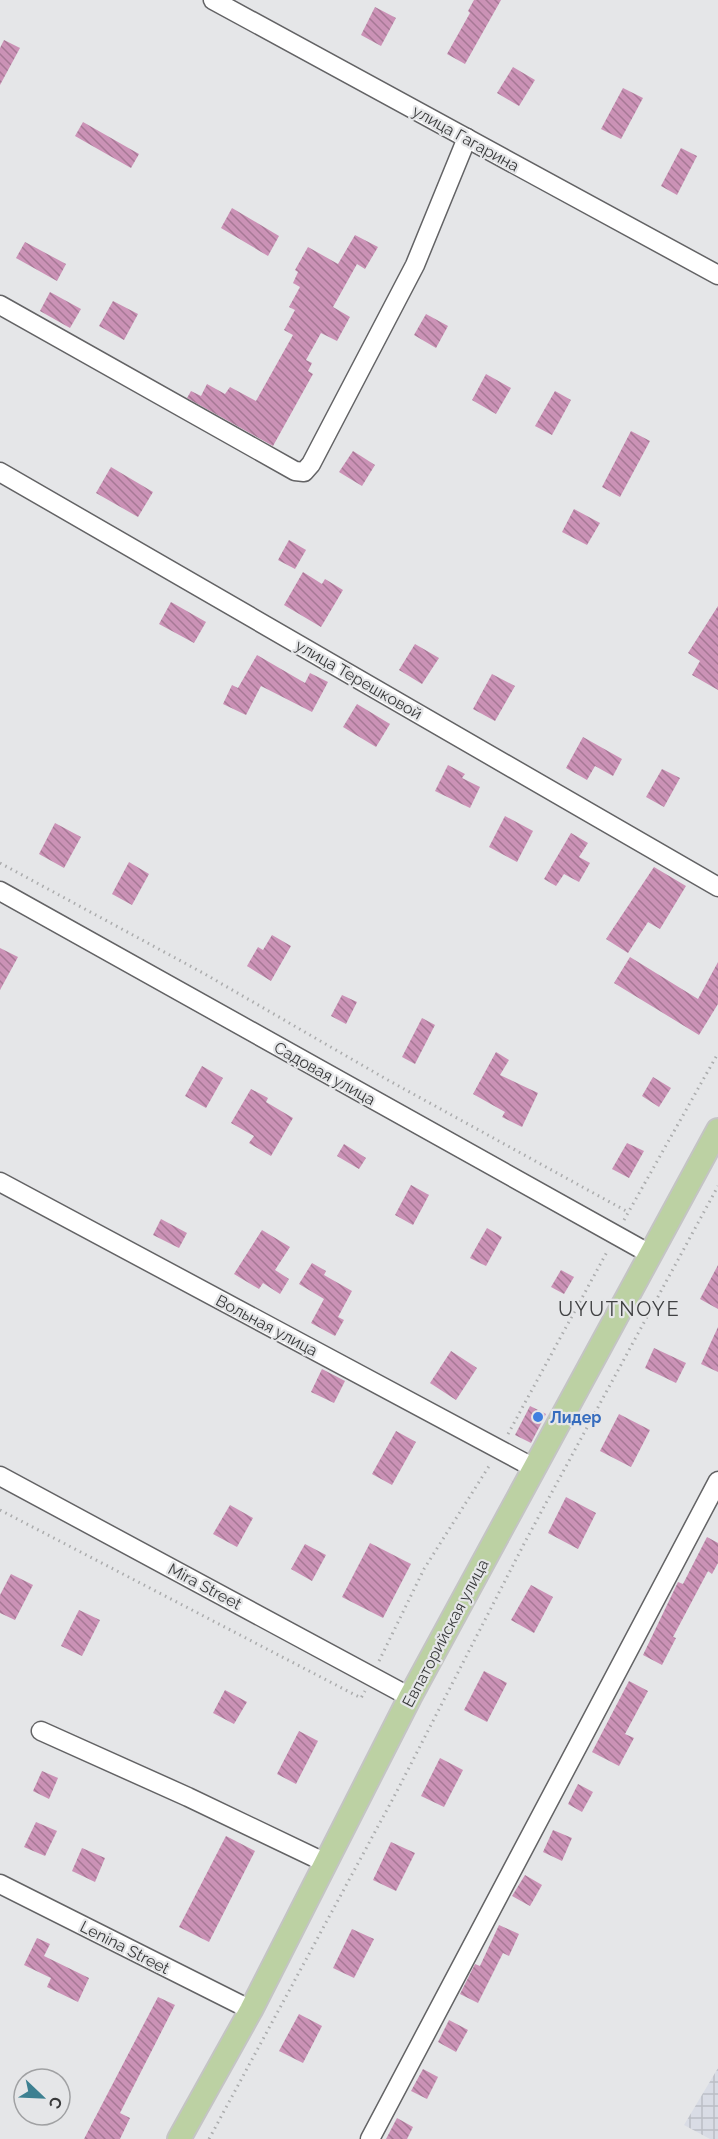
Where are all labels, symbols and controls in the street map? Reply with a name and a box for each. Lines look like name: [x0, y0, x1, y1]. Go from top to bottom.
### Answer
street label: улица Гагарина: [409, 101, 522, 176]
street label: улица Терешковой: [292, 635, 426, 723]
street label: Садовая улица: [271, 1038, 379, 1109]
street label: Вольная улица: [213, 1291, 321, 1360]
district label: UYUTNOYE: [558, 1297, 680, 1321]
place label: Лидер: [550, 1408, 601, 1427]
marker: Лидер: [531, 1410, 545, 1424]
street label: Евпаторийская улица: [398, 1556, 493, 1711]
street label: Mira Street: [165, 1559, 245, 1614]
street label: Lenina Street: [77, 1917, 173, 1978]
north arrow: [12, 2067, 72, 2127]
text: С: [44, 2094, 66, 2111]

